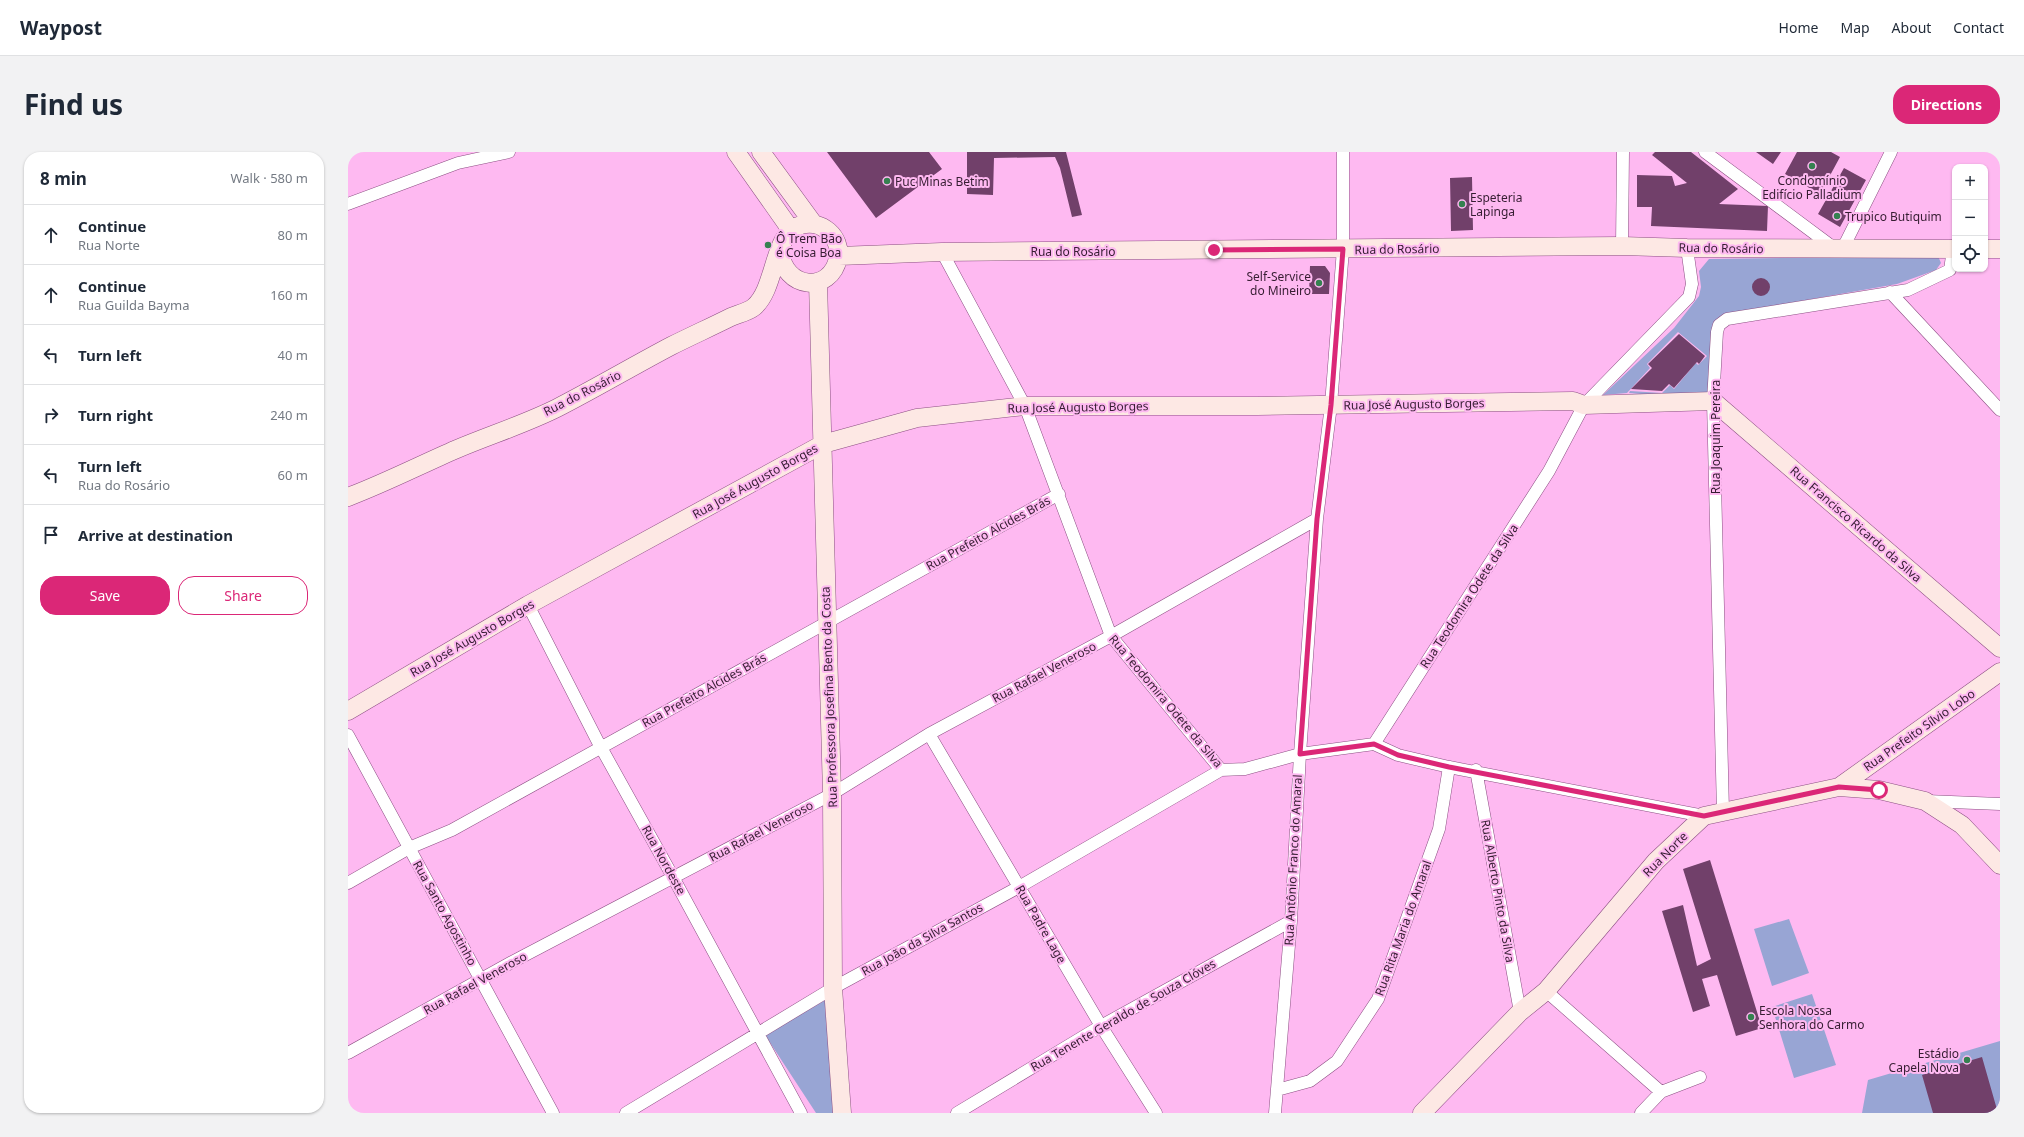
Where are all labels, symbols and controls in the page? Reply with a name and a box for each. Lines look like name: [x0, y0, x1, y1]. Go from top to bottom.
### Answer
text: Waypost: [20, 15, 102, 41]
text: Home: [1779, 18, 1818, 37]
text: Map: [1840, 18, 1870, 37]
text: About: [1892, 18, 1931, 37]
text: Contact: [1953, 18, 2004, 37]
text: Find us: [24, 85, 123, 123]
button: Directions: [1893, 85, 2000, 124]
marker: Condomínio Edifício Palladium: [1807, 161, 1817, 171]
map controls: [1952, 164, 1988, 272]
button: +: [1952, 164, 1988, 200]
text: 8 min: [40, 167, 87, 190]
text: Walk · 580 m: [230, 169, 308, 187]
place label: Condomínio Edifício Palladium: [1762, 172, 1862, 203]
place label: Puc Minas Betim: [895, 173, 989, 190]
marker: Puc Minas Betim: [882, 176, 892, 186]
place label: Espeteria Lapinga: [1470, 189, 1522, 220]
marker: Espeteria Lapinga: [1457, 199, 1467, 209]
button: −: [1952, 200, 1988, 236]
place label: Trupico Butiquim: [1845, 208, 1942, 225]
marker: Trupico Butiquim: [1832, 211, 1842, 221]
text: Continue: [78, 216, 146, 236]
icon: ahead: [40, 224, 62, 246]
text: 80 m: [278, 226, 308, 244]
place label: Ô Trem Bão é Coisa Boa: [776, 230, 842, 261]
text: Rua Norte: [78, 236, 140, 254]
button: locate: [1952, 236, 1988, 272]
street label: Rua do Rosário: [1678, 239, 1764, 257]
marker: Ô Trem Bão é Coisa Boa: [763, 240, 773, 250]
street label: Rua do Rosário: [1354, 240, 1440, 258]
route end: [1205, 241, 1223, 259]
street label: Rua do Rosário: [1030, 243, 1116, 260]
place label: Self-Service do Mineiro: [1247, 268, 1311, 299]
text: Continue: [78, 276, 146, 296]
marker: Self-Service do Mineiro: [1314, 278, 1324, 288]
icon: ahead: [40, 284, 62, 306]
text: 160 m: [270, 286, 308, 304]
text: Rua Guilda Bayma: [78, 296, 190, 314]
icon: left: [40, 344, 62, 366]
text: Turn left: [78, 345, 142, 365]
text: 40 m: [278, 346, 308, 364]
street label: Rua do Rosário: [540, 366, 624, 420]
street label: Rua Joaquim Pereira: [1707, 380, 1724, 494]
street label: Rua José Augusto Borges: [1343, 394, 1485, 414]
street label: Rua José Augusto Borges: [1007, 397, 1149, 417]
icon: right: [40, 404, 62, 426]
text: Turn right: [78, 405, 153, 425]
text: 240 m: [270, 406, 308, 424]
street label: Rua José Augusto Borges: [689, 439, 821, 523]
text: Turn left: [78, 456, 142, 476]
street label: Rua Francisco Ricardo da Silva: [1787, 462, 1925, 586]
icon: left: [40, 464, 62, 486]
text: 60 m: [278, 466, 308, 484]
text: Rua do Rosário: [78, 476, 170, 494]
street label: Rua Prefeito Alcides Brás: [923, 492, 1053, 574]
street label: Rua Teodomira Odete da Silva: [1416, 521, 1522, 671]
icon: arrive: [40, 524, 62, 546]
text: Arrive at destination: [78, 525, 233, 545]
button: Save: [40, 576, 170, 615]
button: Share: [178, 576, 308, 615]
street label: Rua Professora Josefina Bento da Costa: [817, 586, 841, 808]
street label: Rua José Augusto Borges: [407, 595, 538, 681]
street label: Rua Teodomira Odete da Silva: [1105, 631, 1227, 771]
street label: Rua Rafael Veneroso: [989, 637, 1099, 707]
street label: Rua Prefeito Alcides Brás: [639, 649, 769, 731]
street label: Rua Prefeito Sílvio Lobo: [1860, 685, 1978, 775]
street label: Rua Antônio Franco do Amaral: [1280, 774, 1306, 946]
route start: [1870, 781, 1888, 799]
street label: Rua Rafael Veneroso: [706, 796, 816, 866]
street label: Rua Alberto Pinto da Silva: [1477, 818, 1519, 964]
street label: Rua Nordeste: [638, 822, 690, 898]
street label: Rua Norte: [1639, 828, 1691, 880]
street label: Rua Santo Agostinho: [409, 857, 481, 969]
street label: Rua Rita Maria do Amaral: [1371, 858, 1435, 998]
street label: Rua Padre Lage: [1012, 882, 1070, 966]
street label: Rua João da Silva Santos: [858, 898, 986, 980]
street label: Rua Rafael Veneroso: [420, 948, 530, 1018]
street label: Rua Tenente Geraldo de Souza Clóves: [1027, 955, 1219, 1075]
place label: Escola Nossa Senhora do Carmo: [1759, 1002, 1865, 1033]
marker: Escola Nossa Senhora do Carmo: [1746, 1012, 1756, 1022]
place label: Estádio Capela Nova: [1889, 1045, 1959, 1076]
marker: Estádio Capela Nova: [1962, 1055, 1972, 1065]

